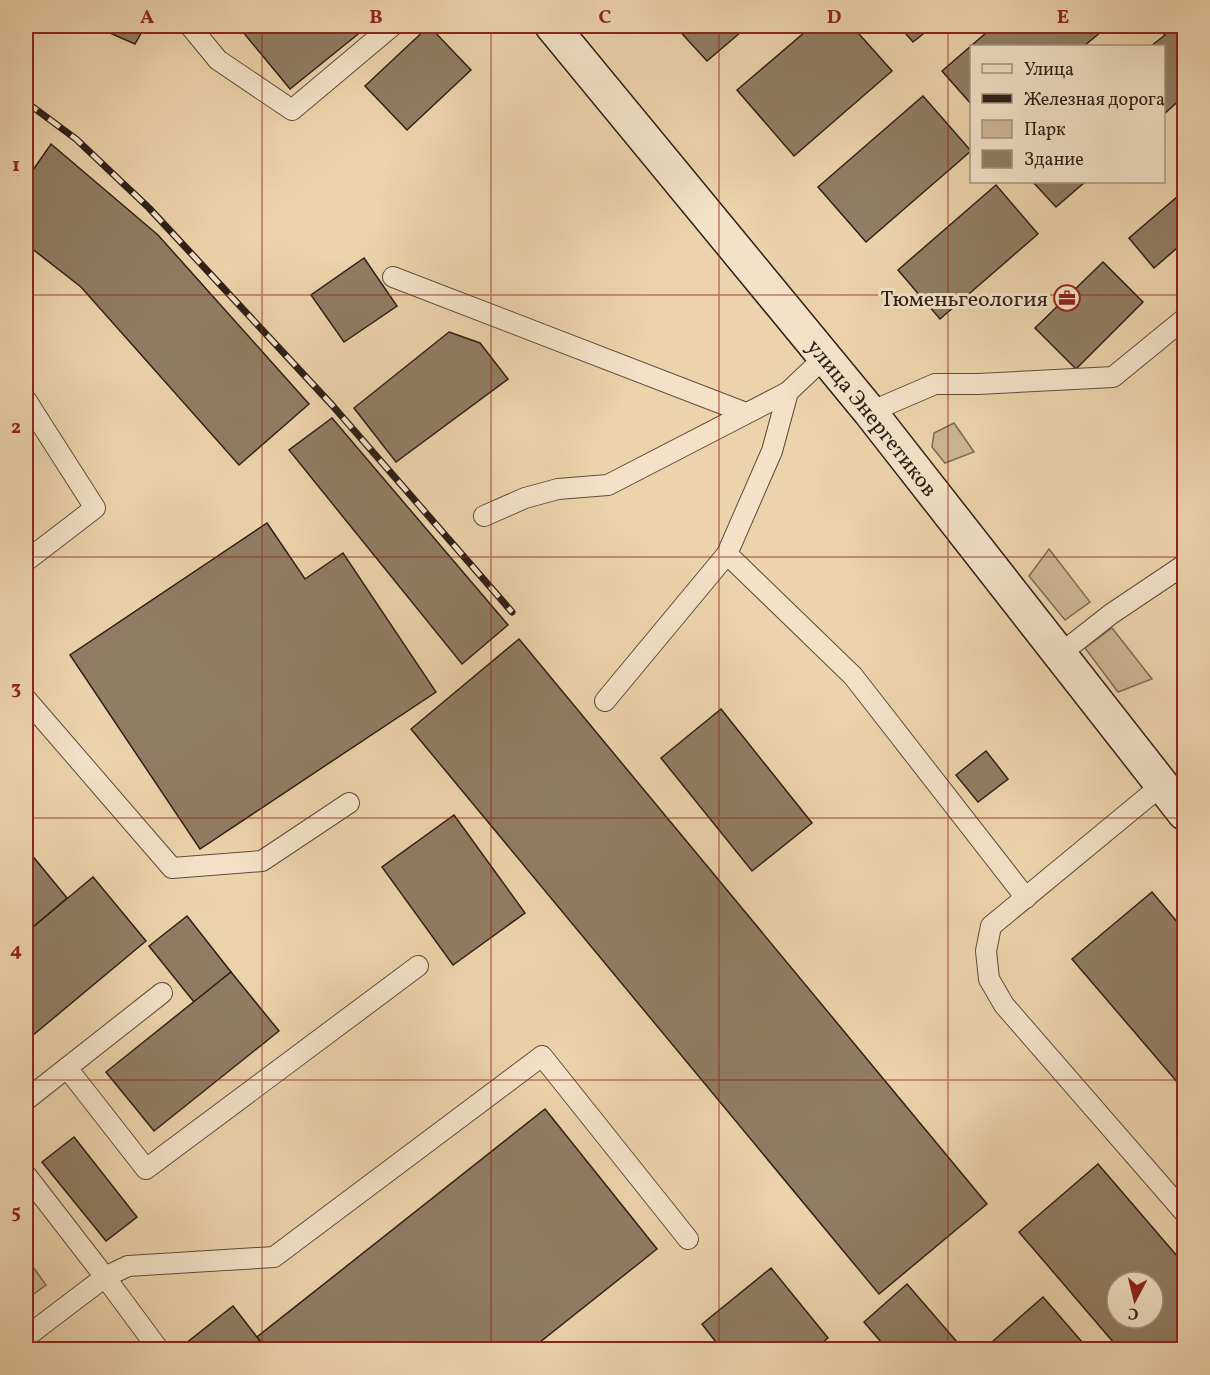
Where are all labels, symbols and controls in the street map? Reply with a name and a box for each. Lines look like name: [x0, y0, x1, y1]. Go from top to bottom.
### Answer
text: A: [140, 4, 154, 32]
text: B: [369, 4, 383, 32]
text: C: [599, 4, 612, 32]
text: D: [827, 4, 841, 32]
text: E: [1057, 4, 1069, 32]
legend: [970, 45, 1165, 183]
text: Улица: [1024, 58, 1074, 83]
text: Железная дорога: [1024, 88, 1165, 113]
text: Парк: [1024, 118, 1066, 143]
text: Здание: [1024, 148, 1084, 173]
text: 1: [12, 152, 20, 180]
office icon: Тюменьгеология: [1052, 283, 1082, 313]
place label: Тюменьгеология: [880, 285, 1048, 316]
street label: улица Энергетиков: [798, 333, 944, 504]
text: 2: [11, 414, 21, 442]
text: 3: [11, 675, 21, 703]
text: 4: [10, 937, 22, 965]
text: 5: [11, 1199, 21, 1227]
north arrow: [1105, 1270, 1165, 1330]
text: С: [1127, 1301, 1140, 1324]

